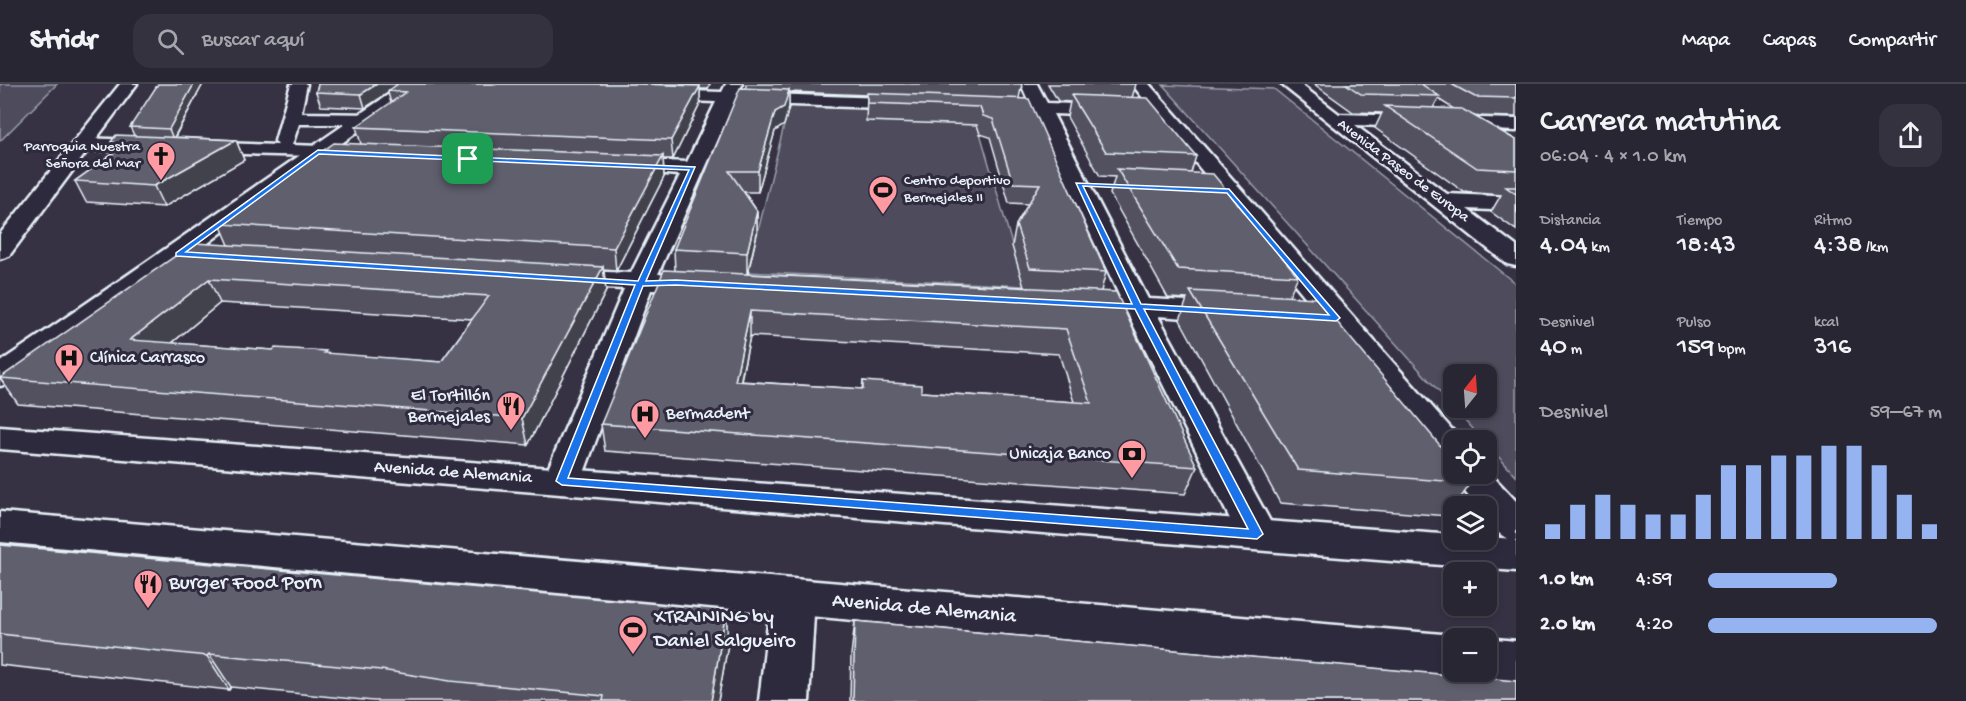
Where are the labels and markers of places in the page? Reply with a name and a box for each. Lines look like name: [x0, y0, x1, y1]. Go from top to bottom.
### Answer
pin: [442, 133, 493, 184]
place label: Parroquia Nuestra Señora del Mar: [23, 138, 142, 173]
church icon: Parroquia Nuestra Señora del Mar: [145, 140, 177, 182]
place label: Centro deportivo Bermejales II: [903, 172, 1011, 207]
sports icon: Centro deportivo Bermejales II: [867, 174, 899, 216]
hospital icon: Clínica Carrasco: [53, 342, 85, 384]
place label: Clínica Carrasco: [90, 348, 205, 369]
place label: El Tortillón Bermejales: [407, 386, 491, 428]
restaurant icon: El Tortillón Bermejales: [495, 390, 527, 432]
hospital icon: Bermadent: [629, 398, 661, 440]
place label: Bermadent: [665, 404, 751, 425]
bank icon: Unicaja Banco: [1116, 438, 1148, 480]
place label: Unicaja Banco: [1009, 444, 1111, 465]
restaurant icon: Burger Food Porn: [132, 568, 164, 610]
place label: Burger Food Porn: [168, 572, 322, 597]
place label: XTRAINING by Daniel Salgueiro: [652, 606, 796, 655]
sports icon: XTRAINING by Daniel Salgueiro: [617, 614, 649, 656]

